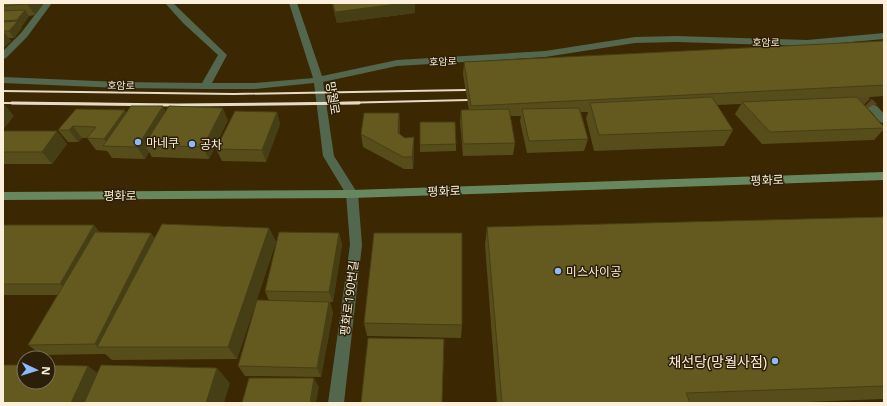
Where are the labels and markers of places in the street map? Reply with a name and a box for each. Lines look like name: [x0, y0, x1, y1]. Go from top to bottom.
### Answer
place label: 마네쿠: [146, 134, 179, 151]
place label: 공차: [200, 136, 222, 153]
marker: 마네쿠: [133, 137, 143, 147]
marker: 공차: [187, 139, 197, 149]
place label: 미스사이공: [566, 263, 621, 280]
marker: 미스사이공: [553, 266, 563, 276]
place label: 채선당(망월사점): [668, 352, 767, 371]
marker: 채선당(망월사점): [770, 356, 780, 366]

